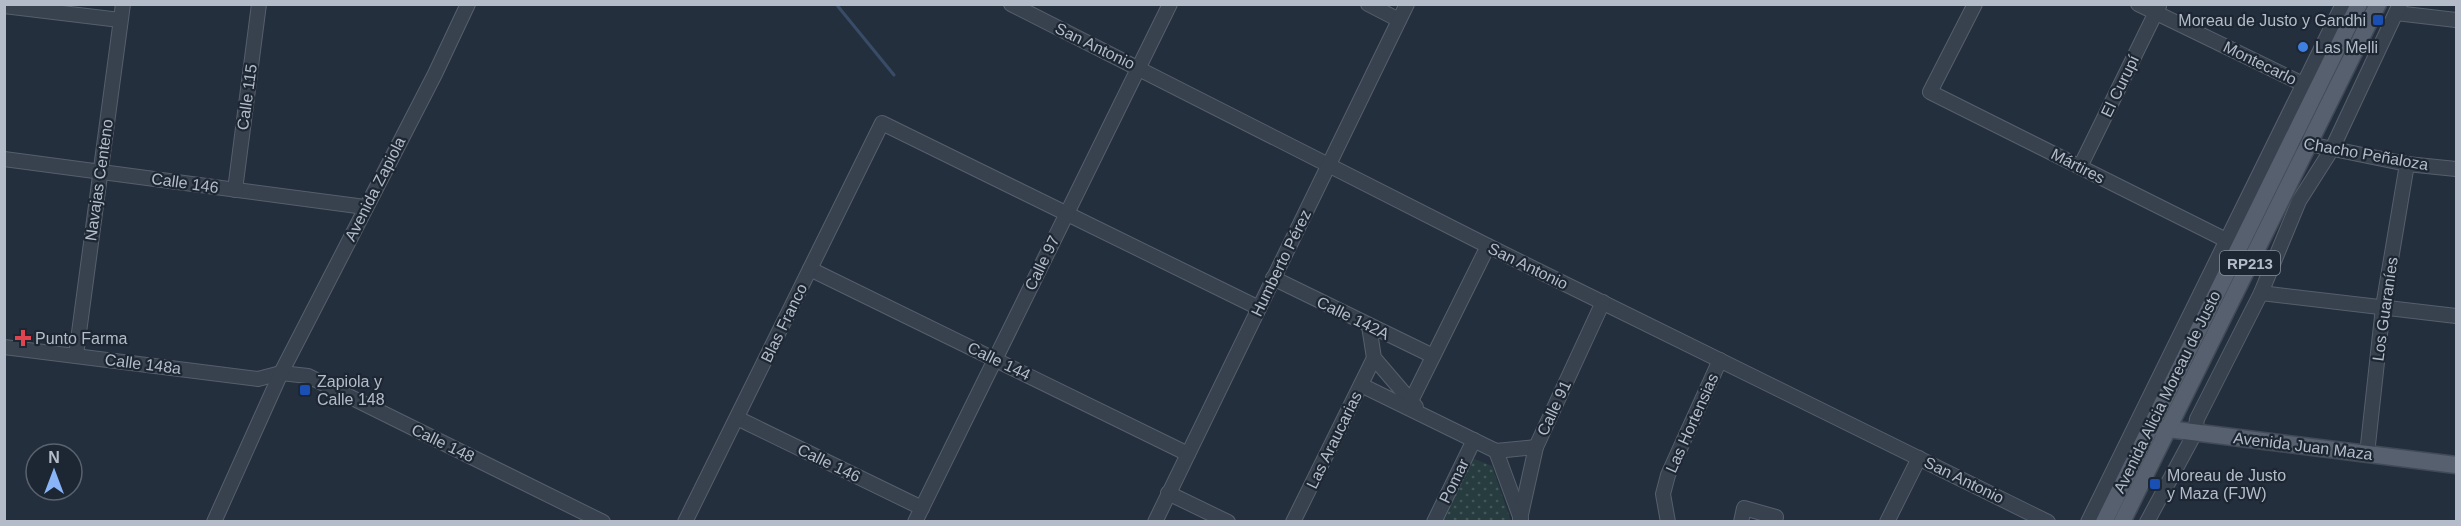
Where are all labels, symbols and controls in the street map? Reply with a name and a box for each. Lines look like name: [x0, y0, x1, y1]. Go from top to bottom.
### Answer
place label: Moreau de Justo y Gandhi: [2178, 12, 2366, 29]
marker: Moreau de Justo y Gandhi: [2371, 13, 2385, 27]
street label: San Antonio: [1052, 19, 1138, 73]
street label: Montecarlo: [2221, 38, 2299, 88]
place label: Las Melli: [2315, 39, 2378, 56]
marker: Las Melli: [2296, 40, 2310, 54]
street label: El Curupí: [2098, 52, 2142, 120]
street label: Calle 115: [234, 63, 260, 131]
street label: Navajas Centeno: [82, 118, 116, 242]
street label: Avenida Zapiola: [341, 134, 409, 244]
street label: Chacho Peñaloza: [2302, 135, 2430, 173]
street label: Mártires: [2048, 145, 2108, 187]
street label: Calle 146: [150, 170, 220, 196]
street label: Humberto Pérez: [1248, 207, 1314, 319]
street label: Calle 97: [1021, 233, 1063, 293]
street label: San Antonio: [1485, 239, 1571, 293]
road number: RP213: [2220, 251, 2280, 275]
street label: Los Guaraníes: [2369, 256, 2401, 362]
street label: Blas Franco: [758, 281, 810, 365]
street label: Avenida Alicia Moreau de Justo: [2110, 288, 2224, 496]
street label: Calle 142A: [1314, 293, 1392, 343]
place label: Punto Farma: [35, 330, 128, 347]
marker: Punto Farma: [16, 331, 30, 345]
street label: Calle 144: [965, 339, 1033, 383]
street label: Calle 148a: [104, 351, 182, 377]
street label: Las Hortensias: [1663, 371, 1721, 475]
place label: Zapiola y Calle 148: [317, 373, 385, 408]
street label: Calle 91: [1534, 378, 1574, 438]
marker: Zapiola y Calle 148: [298, 383, 312, 397]
street label: Las Araucarias: [1303, 389, 1365, 491]
street label: Calle 148: [409, 421, 477, 465]
street label: Avenida Juan Maza: [2232, 429, 2374, 463]
street label: Calle 146: [795, 441, 863, 485]
north arrow: [24, 442, 84, 502]
text: N: [48, 449, 60, 466]
street label: San Antonio: [1921, 453, 2007, 507]
street label: Pomar: [1436, 455, 1472, 506]
place label: Moreau de Justo y Maza (FJW): [2167, 467, 2286, 502]
marker: Moreau de Justo y Maza (FJW): [2148, 477, 2162, 491]

